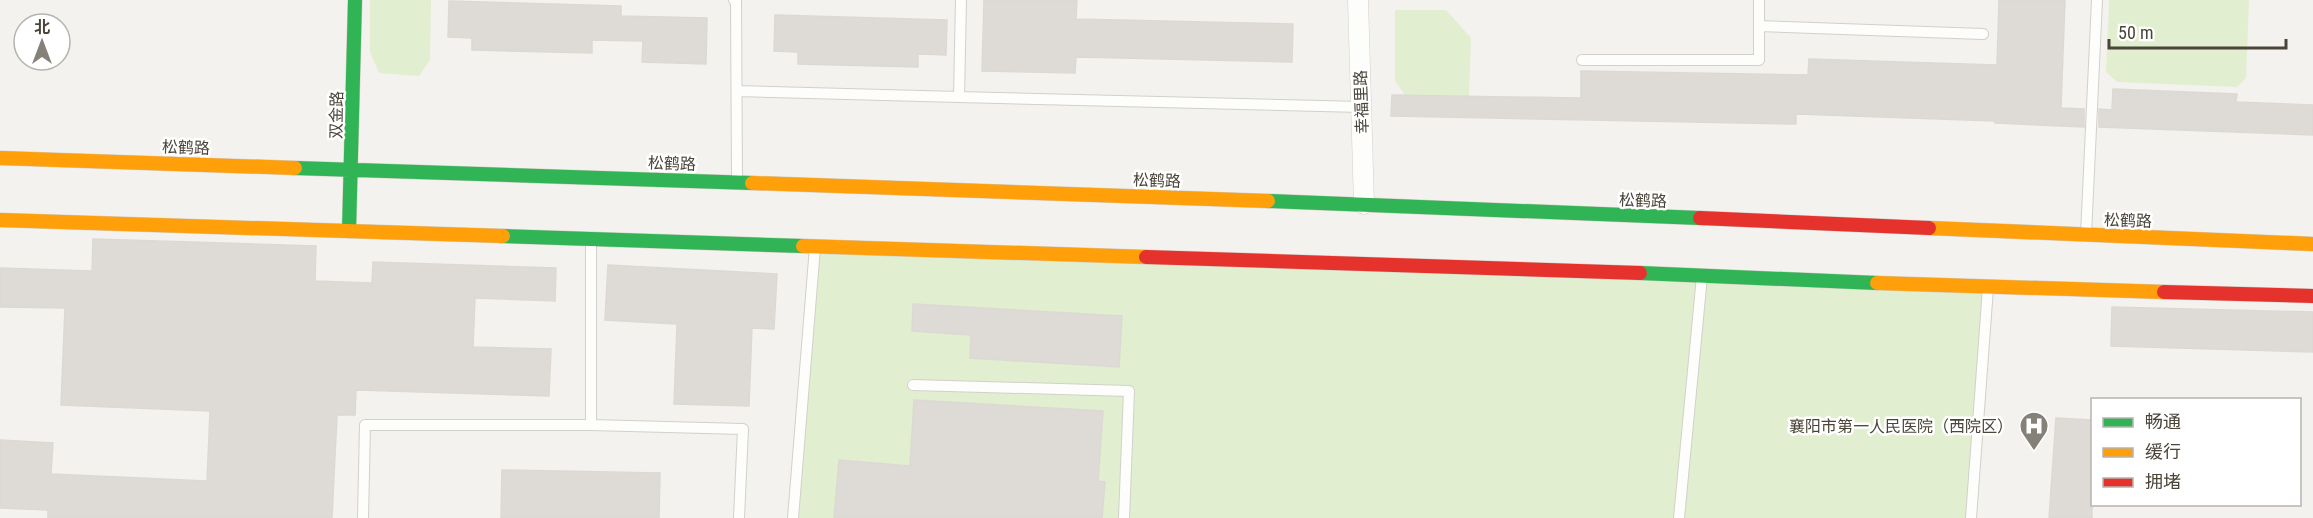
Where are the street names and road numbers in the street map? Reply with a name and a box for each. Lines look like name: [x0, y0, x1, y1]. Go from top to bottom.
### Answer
street label: 幸福里路: [1351, 70, 1372, 134]
street label: 双金路: [327, 91, 346, 139]
street label: 松鹤路: [162, 137, 210, 158]
street label: 松鹤路: [648, 153, 696, 174]
street label: 松鹤路: [1133, 170, 1181, 191]
street label: 松鹤路: [1619, 190, 1667, 211]
street label: 松鹤路: [2104, 210, 2152, 231]

